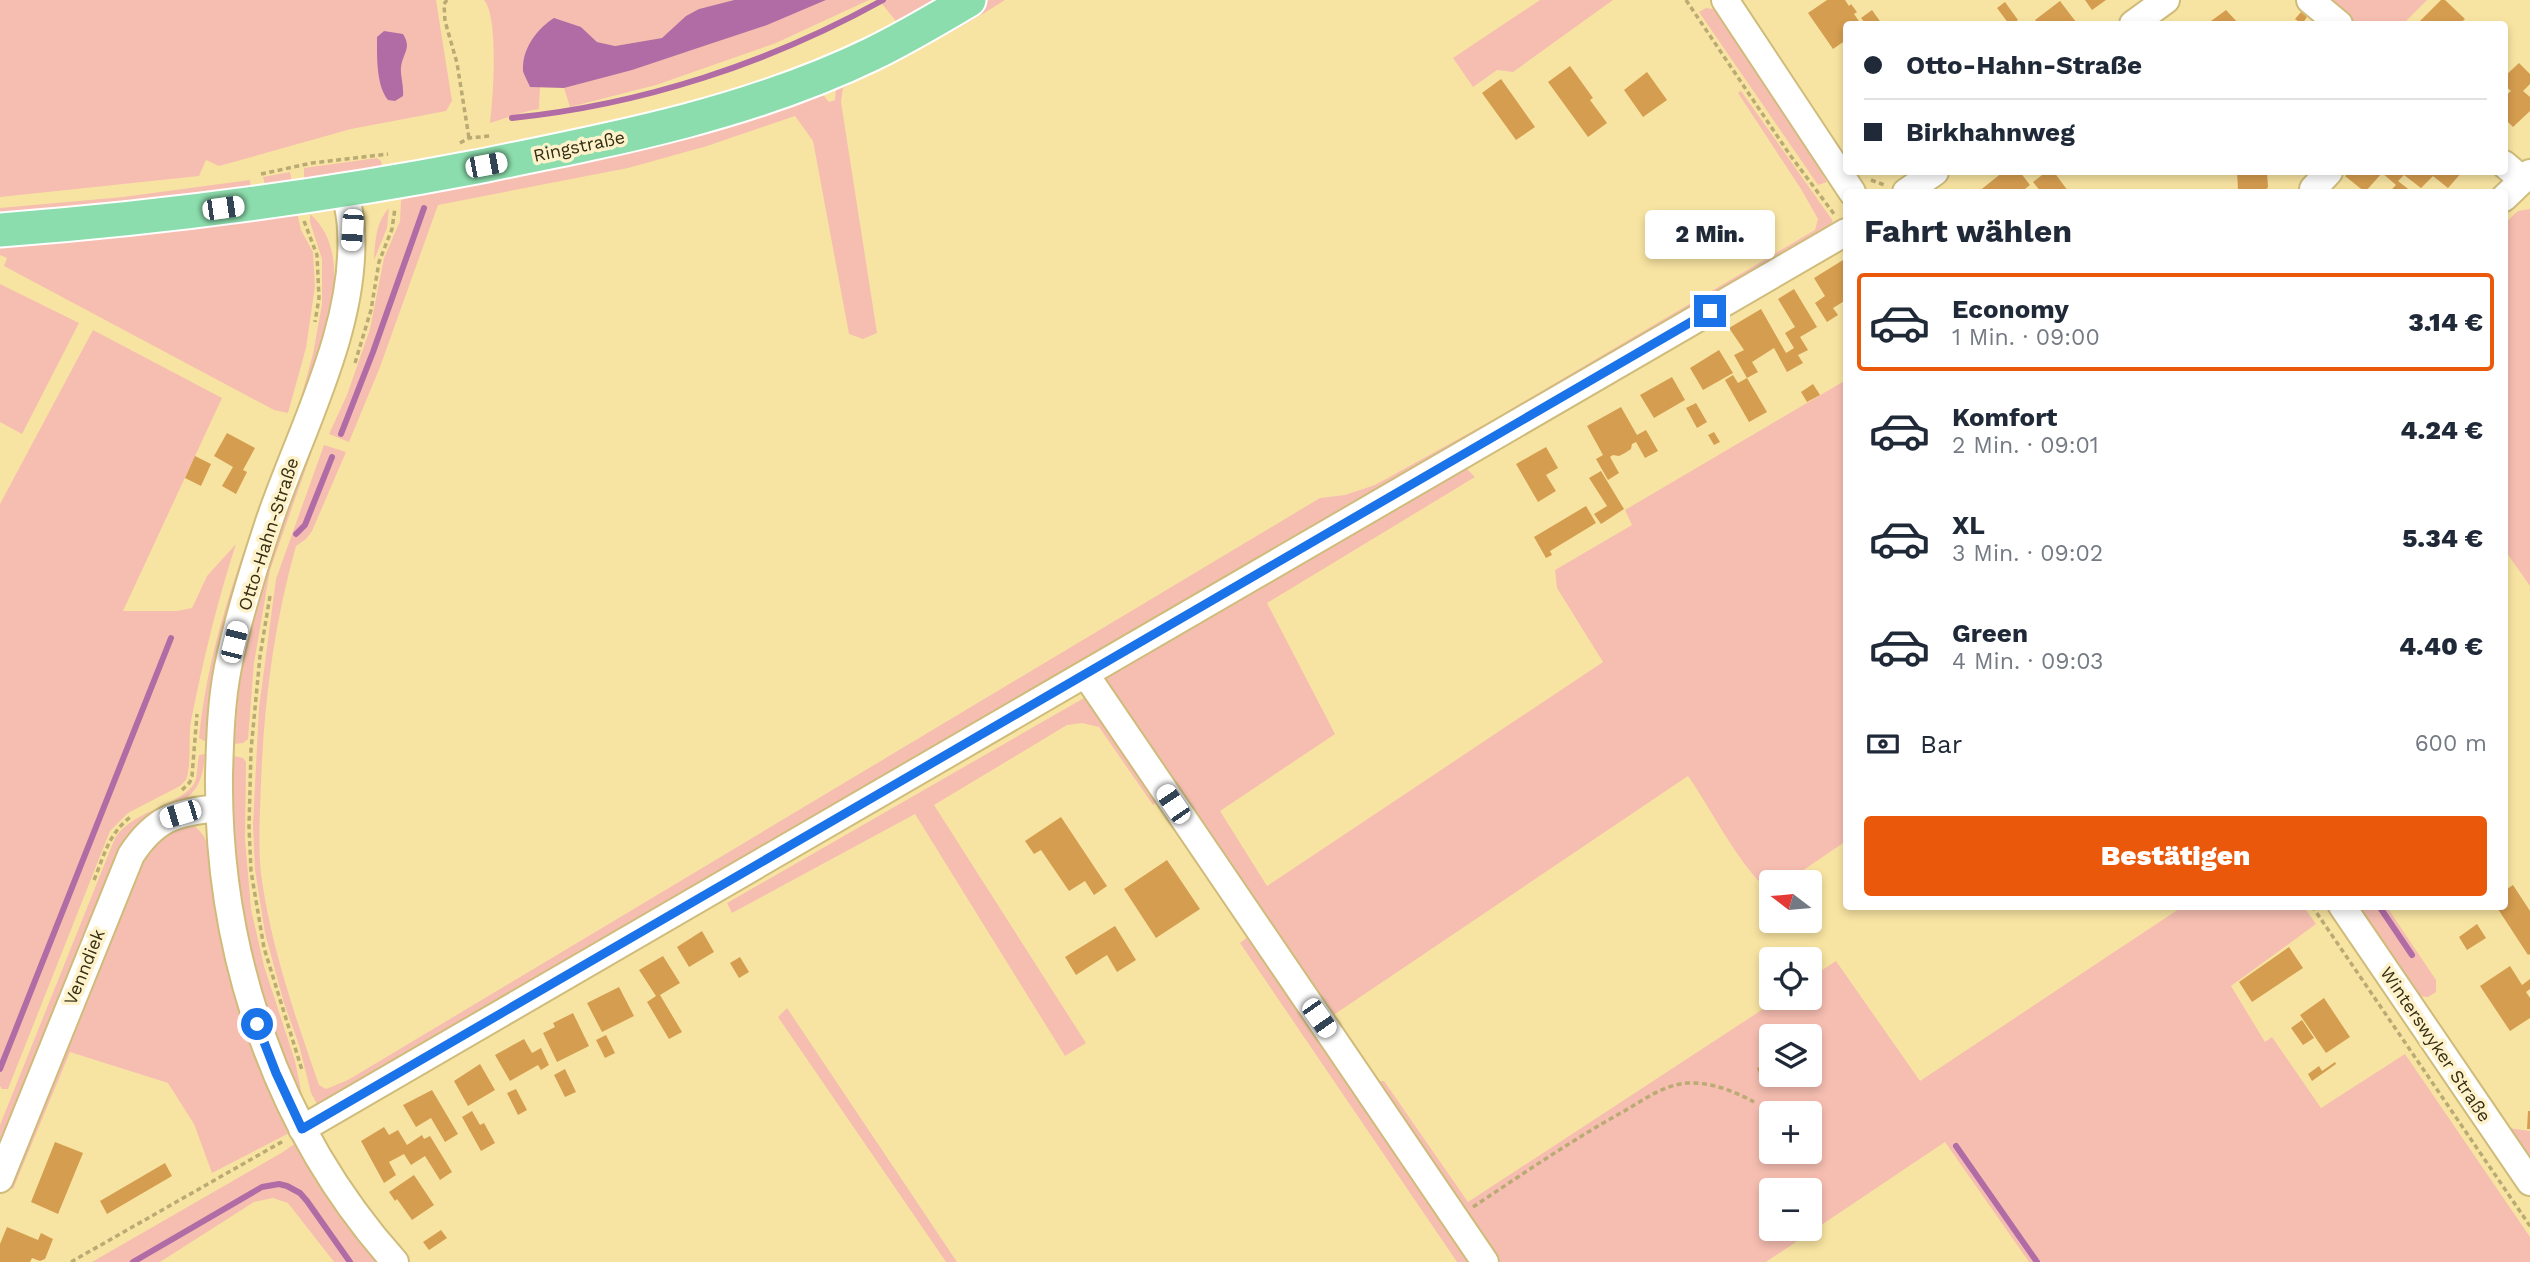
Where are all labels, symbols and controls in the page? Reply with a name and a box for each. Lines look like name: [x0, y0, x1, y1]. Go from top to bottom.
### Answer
text: Otto-Hahn-Straße: [1906, 50, 2142, 80]
text: Birkhahnweg: [1906, 117, 2075, 147]
street label: Ringstraße: [531, 126, 627, 166]
car: [464, 151, 509, 179]
car: [201, 195, 246, 221]
car: [341, 208, 364, 252]
callout: 2 Min.: [1645, 210, 1775, 258]
text: Fahrt wählen: [1864, 212, 2072, 250]
text: 2 Min.: [1675, 221, 1745, 248]
icon: car: [1868, 291, 1931, 354]
text: Economy: [1952, 294, 2069, 324]
route end: [1694, 295, 1726, 327]
text: 3.14 €: [2408, 307, 2483, 337]
text: 1 Min. · 09:00: [1952, 324, 2100, 351]
icon: car: [1868, 399, 1931, 462]
text: Komfort: [1952, 402, 2057, 432]
text: 4.24 €: [2400, 415, 2483, 445]
text: 2 Min. · 09:01: [1952, 432, 2099, 459]
street label: Otto-Hahn-Straße: [233, 455, 303, 613]
icon: car: [1868, 507, 1931, 570]
text: XL: [1952, 510, 1985, 540]
text: 5.34 €: [2402, 523, 2483, 553]
text: 3 Min. · 09:02: [1952, 540, 2103, 567]
icon: car: [1868, 615, 1931, 678]
text: Green: [1952, 618, 2028, 648]
car: [219, 619, 250, 665]
text: 4.40 €: [2399, 631, 2483, 661]
text: 4 Min. · 09:03: [1952, 648, 2103, 675]
icon: cash: [1864, 725, 1902, 763]
text: Bar: [1920, 729, 1962, 759]
text: 600 m: [2415, 730, 2487, 757]
car: [1153, 781, 1194, 827]
car: [157, 798, 204, 830]
button: Bestätigen: [1864, 816, 2487, 896]
north arrow: [1759, 870, 1822, 933]
map controls: [1759, 870, 1822, 1241]
street label: Venndiek: [59, 926, 109, 1008]
button: locate: [1759, 947, 1822, 1010]
street label: Winterswyker Straße: [2376, 962, 2496, 1126]
car: [1299, 995, 1340, 1041]
route start: [241, 1008, 273, 1040]
button: layers: [1759, 1024, 1822, 1087]
button: +: [1759, 1101, 1822, 1164]
button: −: [1759, 1178, 1822, 1241]

